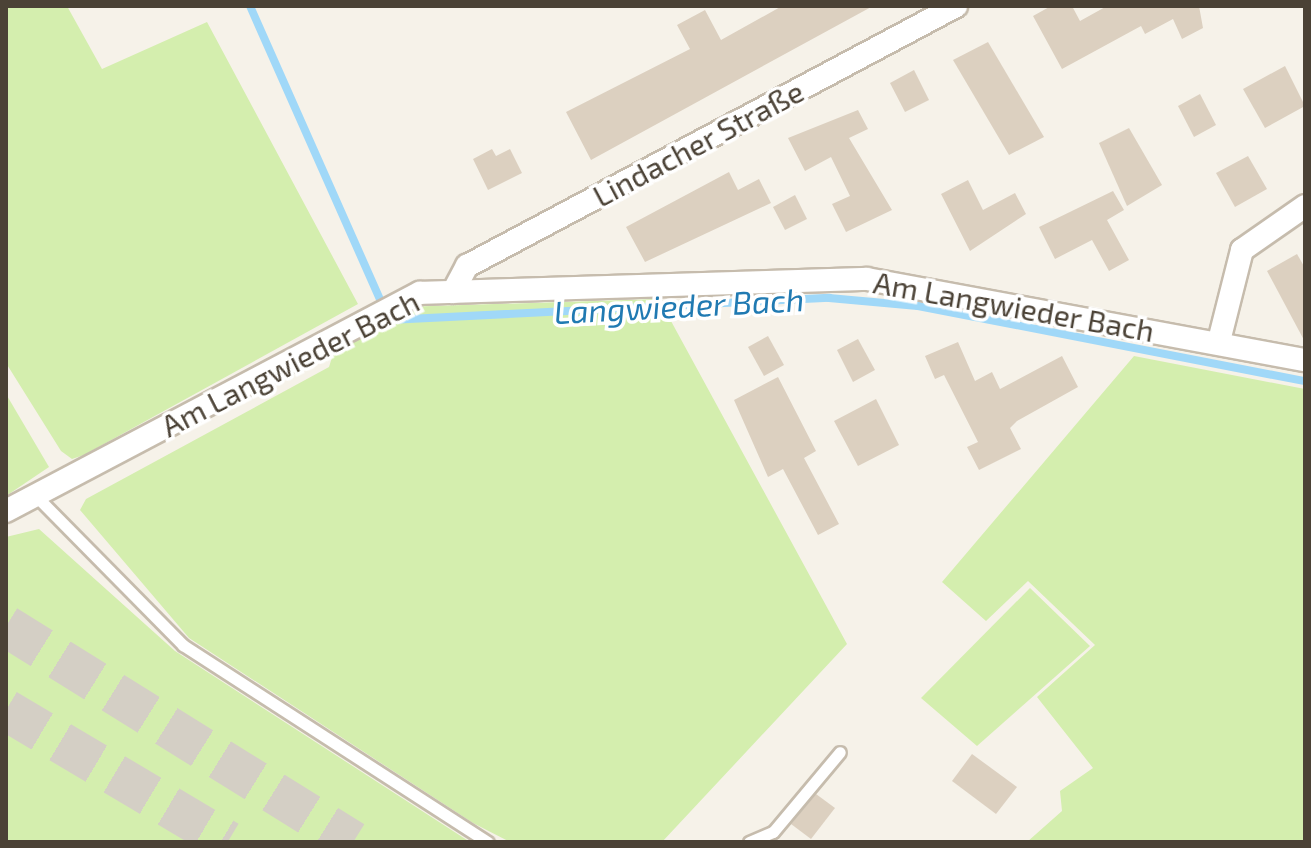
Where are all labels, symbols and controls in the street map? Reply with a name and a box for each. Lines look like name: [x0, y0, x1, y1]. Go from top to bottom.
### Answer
street label: Lindacher Straße: [586, 72, 810, 214]
street label: Am Langwieder Bach: [870, 264, 1158, 348]
water label: Langwieder Bach: [553, 279, 805, 331]
street label: Am Langwieder Bach: [155, 282, 425, 444]

